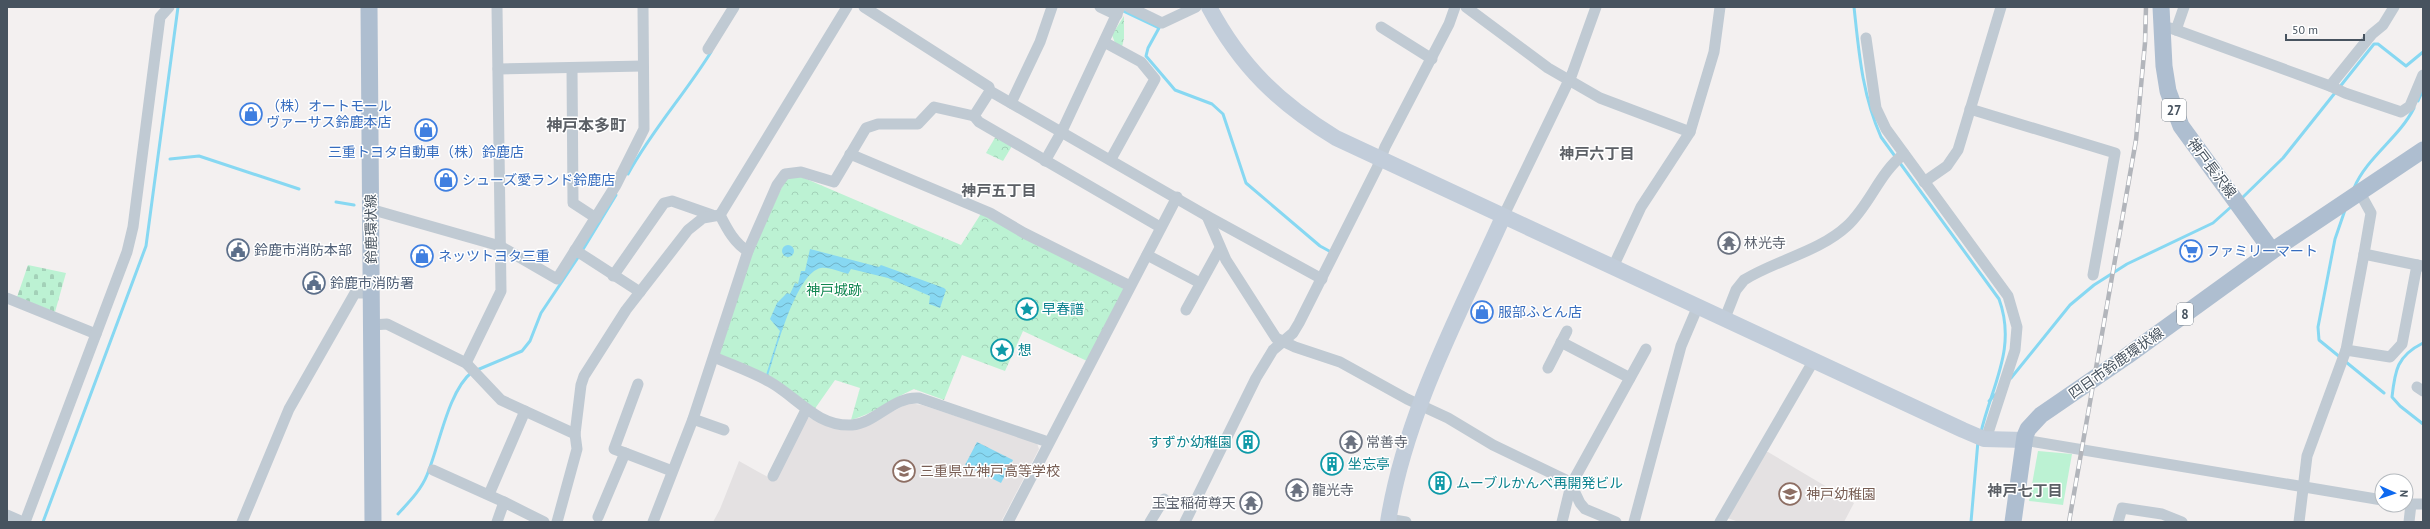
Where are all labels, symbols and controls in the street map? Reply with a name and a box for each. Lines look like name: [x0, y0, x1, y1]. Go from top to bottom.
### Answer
scale bar: [2286, 16, 2364, 42]
text: 50 m: [2292, 22, 2318, 37]
place label: （株）オートモール ヴァーサス鈴鹿本店: [266, 97, 392, 131]
road number: 27: [2162, 99, 2186, 121]
shop icon: （株）オートモール ヴァーサス鈴鹿本店: [238, 101, 264, 127]
district label: 神戸本多町: [546, 115, 626, 135]
shop icon: 三重トヨタ自動車（株）鈴鹿店: [413, 117, 439, 143]
street label: 神戸長沢線: [2184, 135, 2240, 201]
place label: 三重トヨタ自動車（株）鈴鹿店: [328, 143, 524, 161]
district label: 神戸六丁目: [1558, 144, 1635, 163]
shop icon: シューズ愛ランド鈴鹿店: [433, 167, 459, 193]
place label: シューズ愛ランド鈴鹿店: [462, 171, 615, 189]
district label: 神戸五丁目: [960, 181, 1037, 200]
street label: 鈴鹿環状線: [361, 194, 381, 264]
temple icon: 林光寺: [1716, 230, 1742, 256]
place label: 林光寺: [1744, 234, 1786, 252]
public building icon: 鈴鹿市消防本部: [225, 237, 251, 263]
supermarket icon: ファミリーマート: [2178, 238, 2204, 264]
place label: 鈴鹿市消防本部: [254, 241, 352, 259]
place label: ファミリーマート: [2206, 242, 2318, 260]
shop icon: ネッツトヨタ三重: [409, 243, 435, 269]
place label: ネッツトヨタ三重: [438, 247, 550, 265]
public building icon: 鈴鹿市消防署: [301, 270, 327, 296]
place label: 鈴鹿市消防署: [330, 274, 414, 292]
park label: 神戸城跡: [806, 281, 862, 299]
place icon: 早春譜: [1014, 296, 1040, 322]
shop icon: 服部ふとん店: [1469, 299, 1495, 325]
place label: 早春譜: [1042, 300, 1084, 318]
place label: 服部ふとん店: [1498, 303, 1582, 321]
road number: 8: [2177, 303, 2193, 325]
street label: 四日市鈴鹿環状線: [2065, 324, 2167, 402]
place icon: 想: [989, 337, 1015, 363]
place label: 想: [1018, 341, 1032, 359]
building icon: すずか幼稚園: [1235, 429, 1261, 455]
temple icon: 常善寺: [1338, 429, 1364, 455]
place label: すずか幼稚園: [1148, 433, 1232, 451]
place label: 常善寺: [1366, 433, 1408, 451]
building icon: 坐忘亭: [1319, 451, 1345, 477]
place label: 坐忘亭: [1348, 455, 1390, 473]
school or university icon: 三重県立神戸高等学校: [891, 458, 917, 484]
place label: 三重県立神戸高等学校: [920, 462, 1060, 480]
building icon: ムーブルかんべ再開発ビル: [1427, 470, 1453, 496]
north arrow: [2374, 473, 2414, 513]
place label: ムーブルかんべ再開発ビル: [1456, 474, 1623, 492]
temple icon: 龍光寺: [1284, 477, 1310, 503]
place label: 龍光寺: [1312, 481, 1354, 499]
school or university icon: 神戸幼稚園: [1777, 481, 1803, 507]
district label: 神戸七丁目: [1986, 481, 2063, 500]
place label: 神戸幼稚園: [1806, 485, 1876, 503]
temple icon: 玉宝稲荷尊天: [1238, 490, 1264, 516]
text: N: [2397, 490, 2411, 498]
place label: 玉宝稲荷尊天: [1152, 494, 1236, 512]

